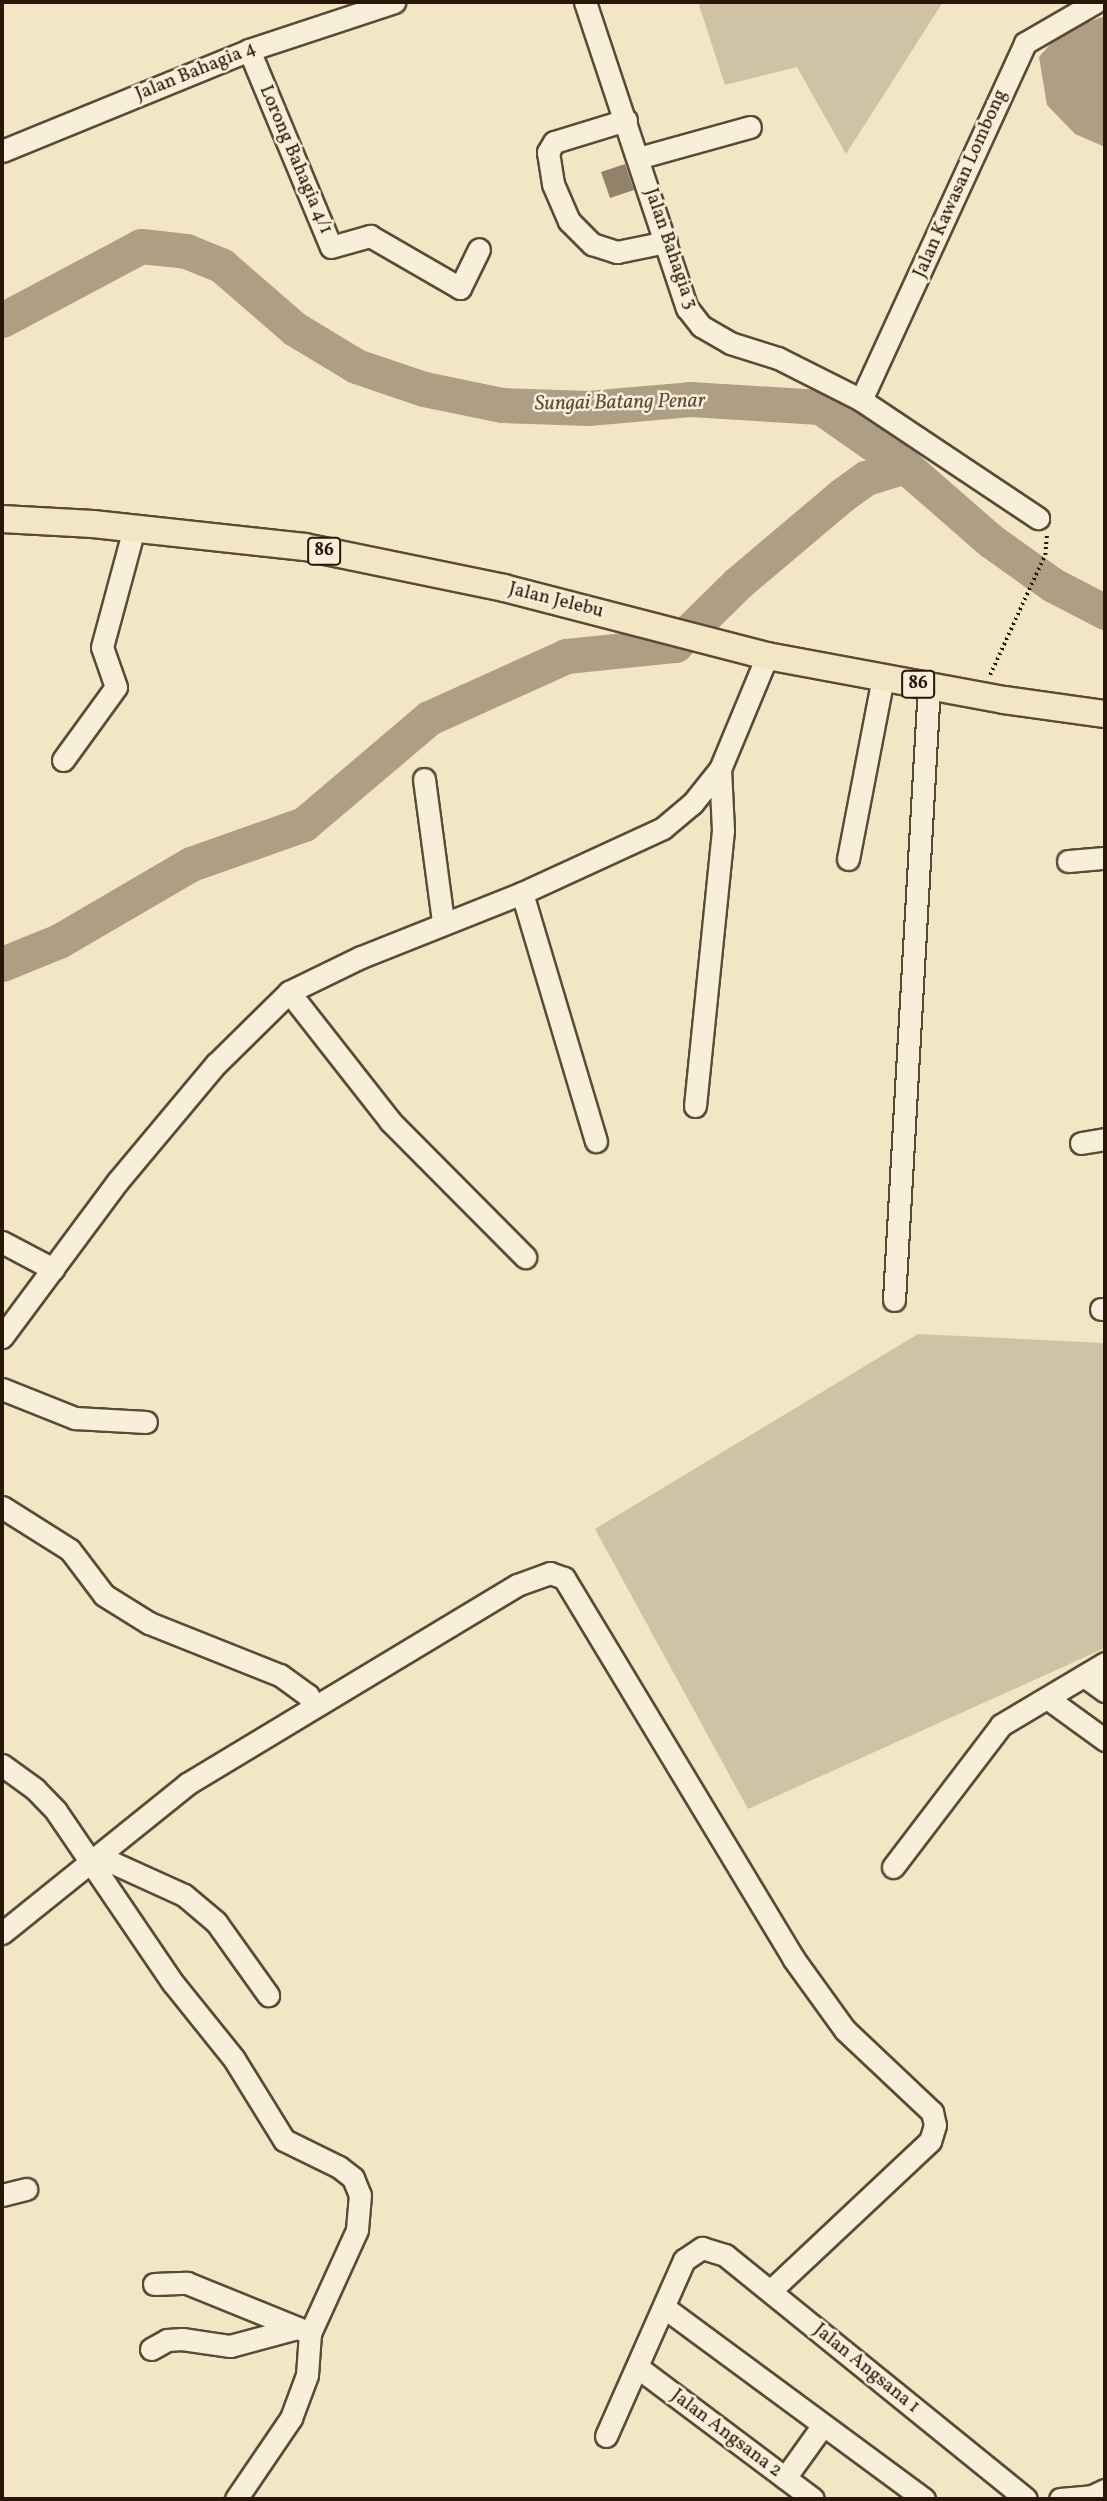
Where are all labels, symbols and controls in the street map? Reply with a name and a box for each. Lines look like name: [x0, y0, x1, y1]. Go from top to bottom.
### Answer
street label: Jalan Bahagia 4: [132, 37, 260, 107]
street label: Lorong Bahagia 4/1: [253, 82, 337, 238]
street label: Jalan Kawasan Lombong: [909, 86, 1013, 282]
street label: Jalan Bahagia 3: [639, 185, 701, 313]
water label: Sungai Batang Penar: [534, 389, 706, 417]
road number: 86: [306, 536, 342, 566]
street label: Jalan Jelebu: [506, 578, 606, 624]
road number: 86: [900, 670, 936, 698]
street label: Jalan Angsana 1: [808, 2319, 924, 2419]
street label: Jalan Angsana 2: [666, 2385, 786, 2483]

